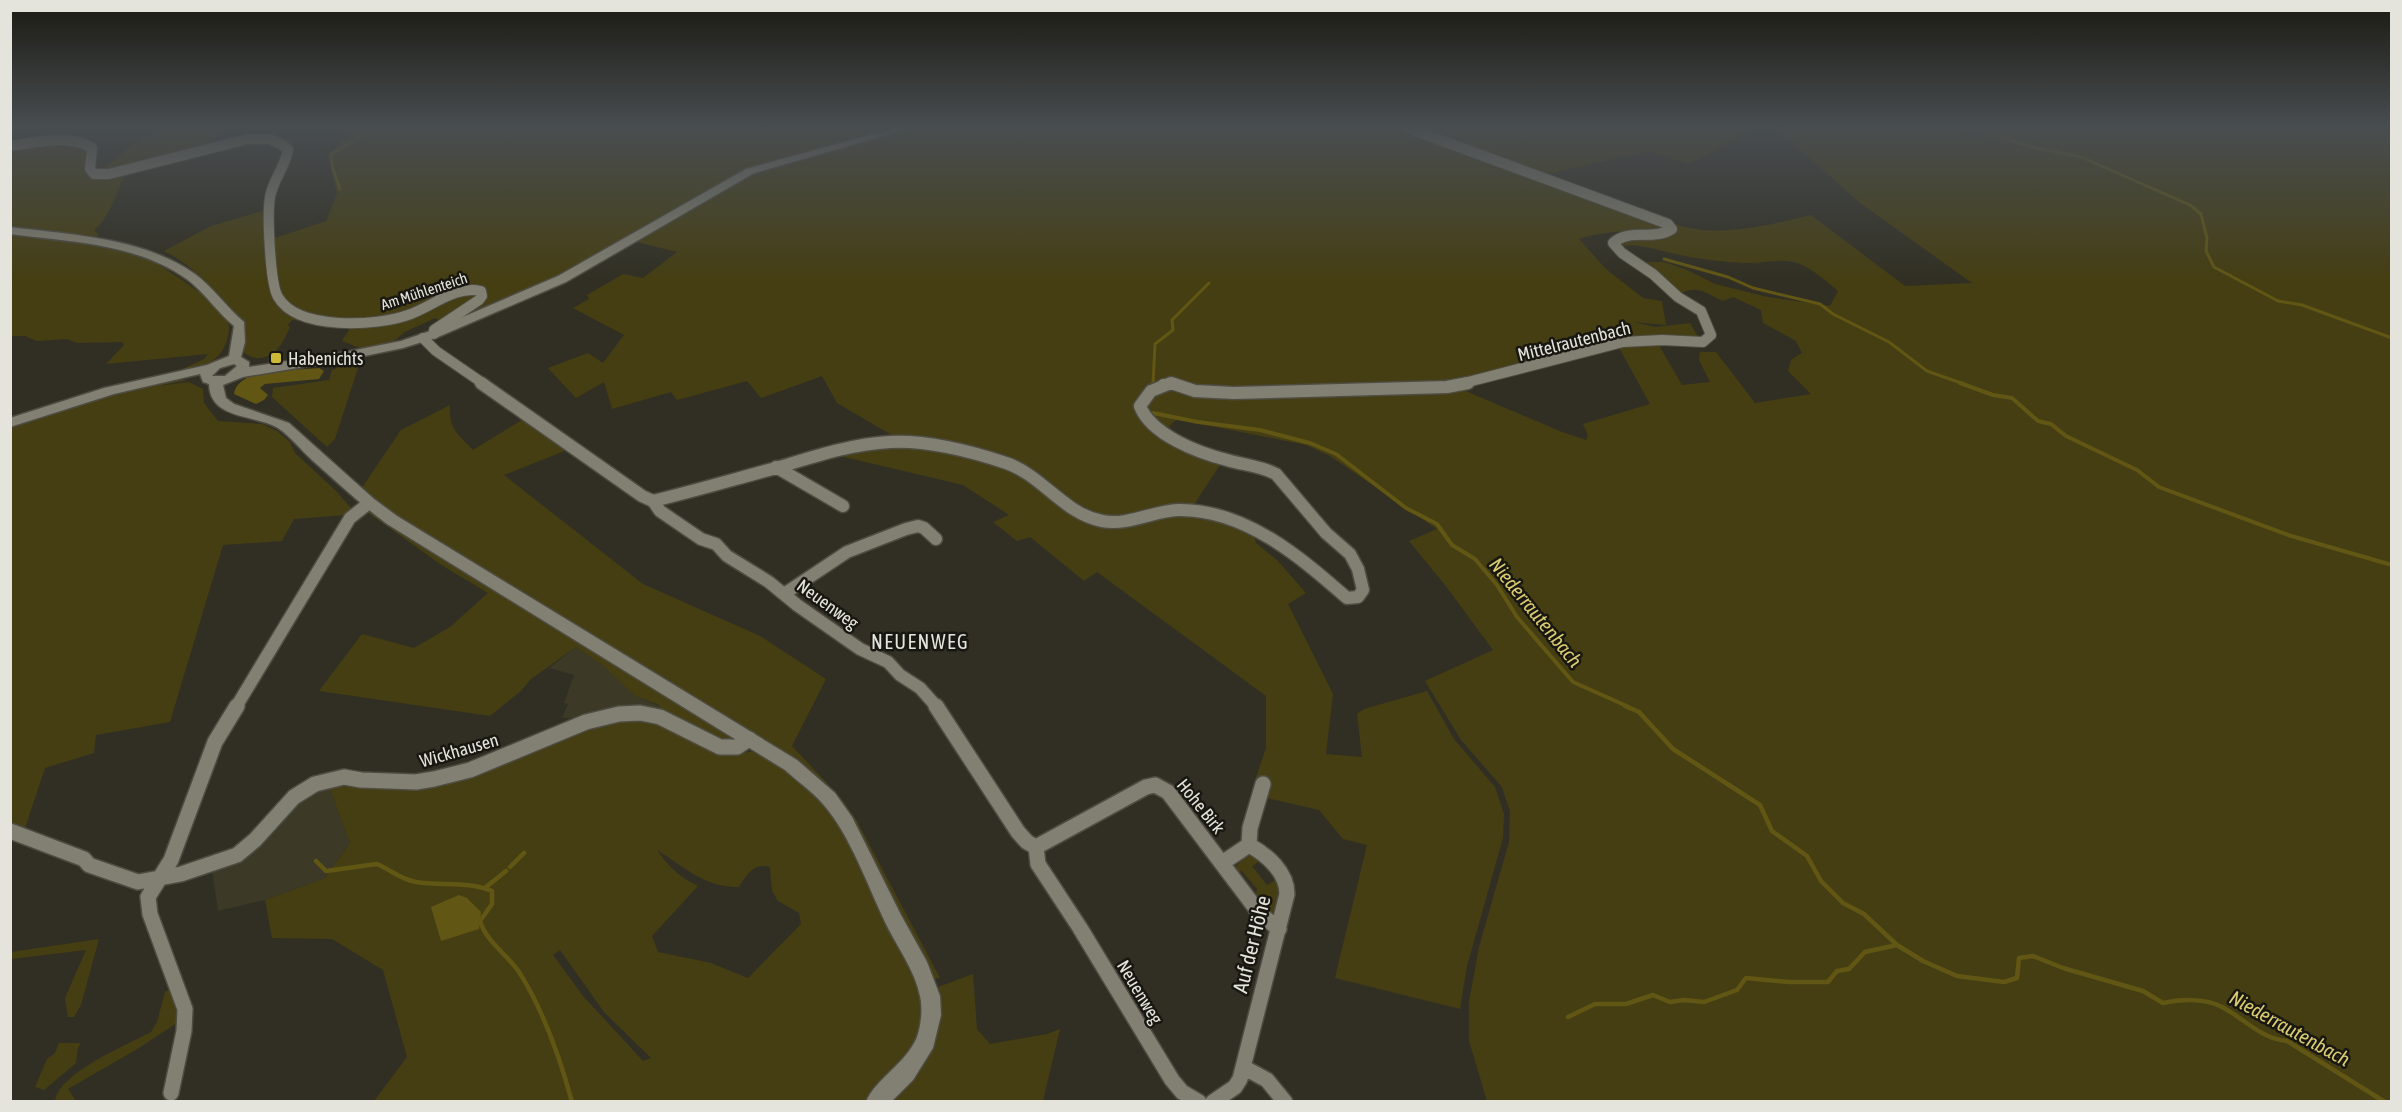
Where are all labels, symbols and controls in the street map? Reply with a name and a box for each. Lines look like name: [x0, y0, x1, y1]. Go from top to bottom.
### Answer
street label: Am Mühlenteich: [379, 269, 469, 313]
street label: Mittelrautenbach: [1515, 317, 1633, 365]
place label: Habenichts: [288, 348, 363, 369]
marker: Habenichts: [269, 351, 283, 365]
water label: Niederrautenbach: [1485, 553, 1587, 672]
street label: Neuenweg: [793, 575, 863, 633]
district label: NEUENWEG: [871, 630, 969, 653]
street label: Wickhausen: [417, 729, 501, 771]
street label: Hohe Birk: [1173, 774, 1229, 838]
street label: Auf der Höhe: [1227, 893, 1275, 995]
street label: Neuenweg: [1113, 956, 1167, 1028]
water label: Niederrautenbach: [2226, 985, 2354, 1071]

